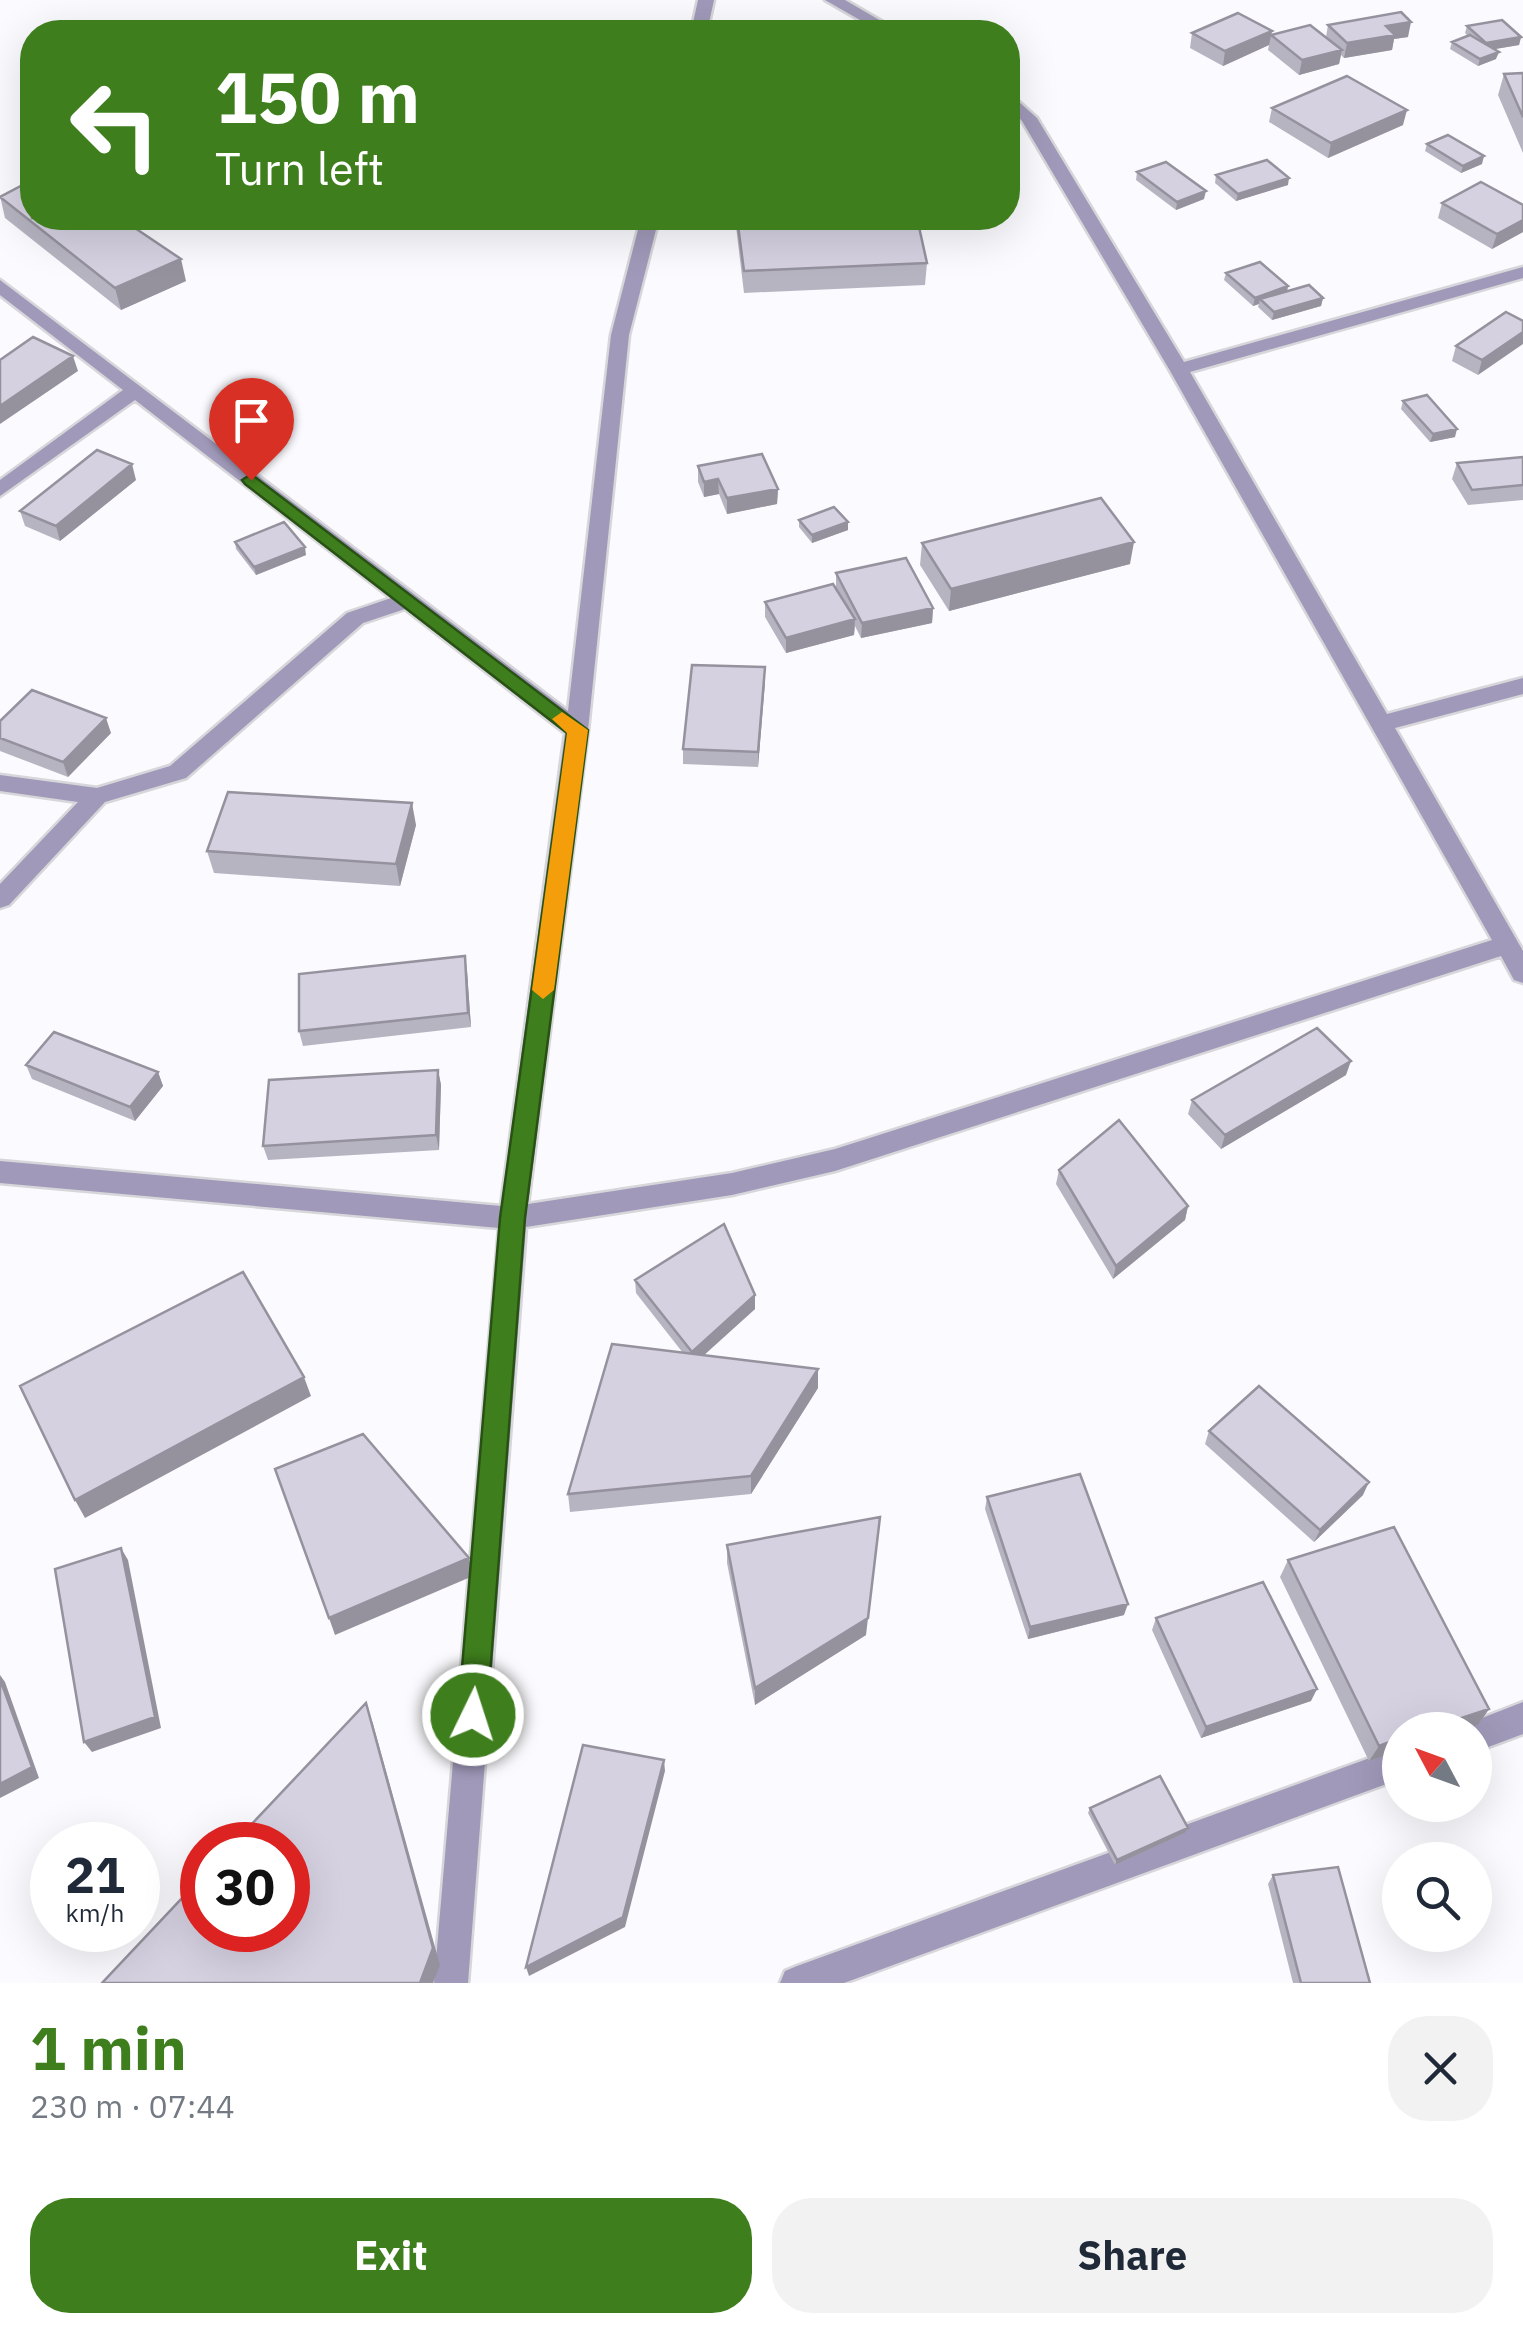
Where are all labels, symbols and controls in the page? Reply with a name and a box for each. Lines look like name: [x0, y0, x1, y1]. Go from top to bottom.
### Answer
text: 150 m: [215, 51, 420, 142]
icon: left: [50, 60, 180, 190]
text: Turn left: [215, 139, 384, 197]
pin: [209, 378, 294, 481]
icon: arrive: [224, 393, 279, 448]
position arrow: [421, 1663, 525, 1767]
north arrow: [1382, 1712, 1492, 1822]
map controls: [1382, 1712, 1492, 1952]
speed limit sign: 30: [180, 1822, 310, 1952]
text: 21: [65, 1842, 125, 1907]
button: search: [1382, 1842, 1492, 1952]
text: km/h: [66, 1896, 124, 1929]
text: 1 min: [30, 2008, 187, 2087]
button: close: [1388, 2016, 1493, 2121]
text: 230 m · 07:44: [30, 2085, 235, 2127]
button: Exit: [30, 2198, 752, 2313]
button: Share: [772, 2198, 1493, 2313]

